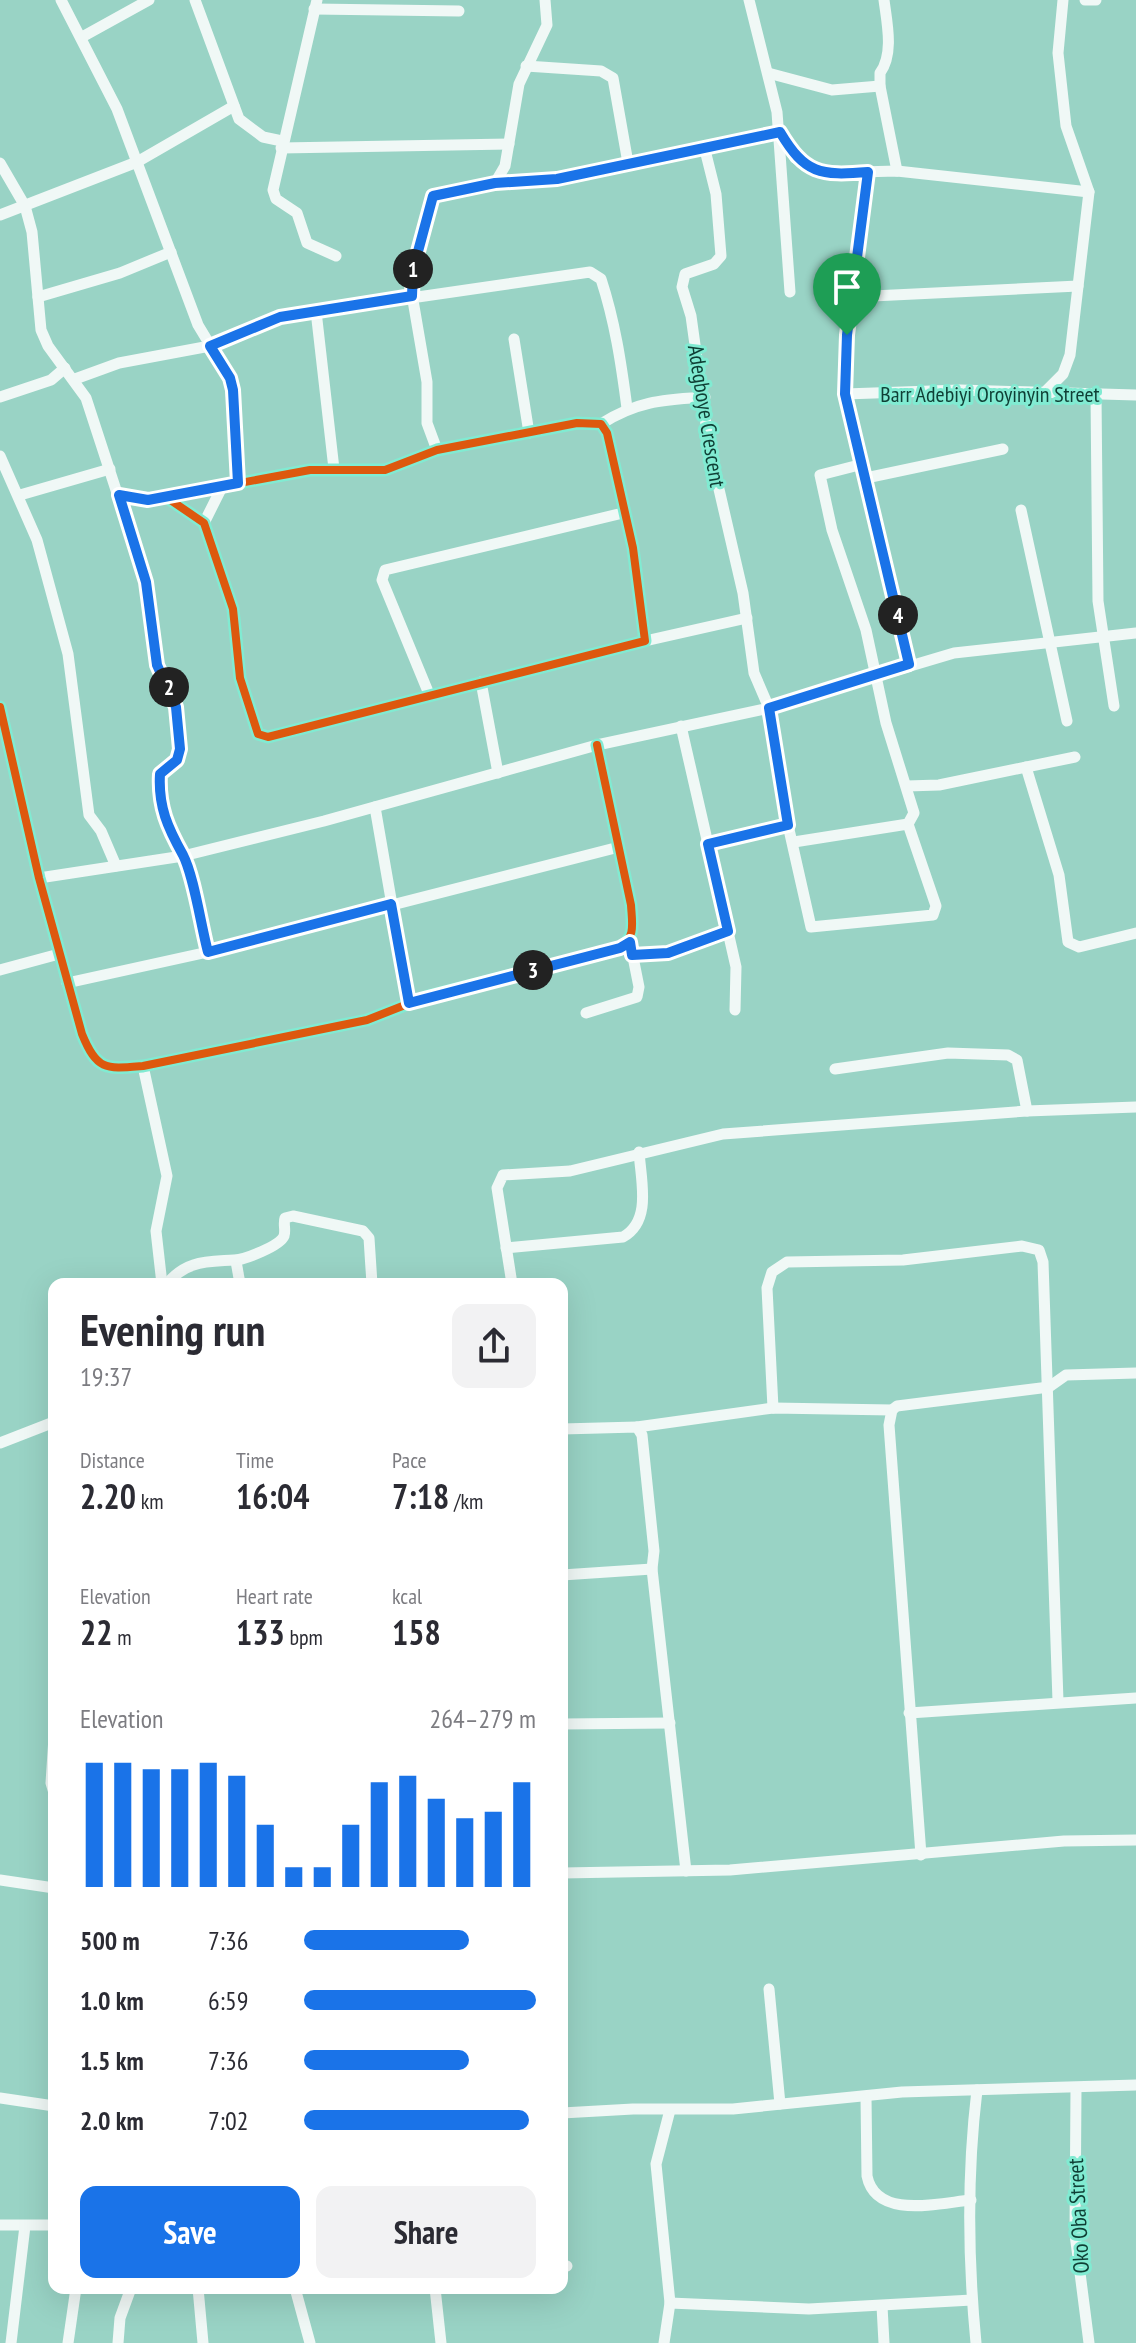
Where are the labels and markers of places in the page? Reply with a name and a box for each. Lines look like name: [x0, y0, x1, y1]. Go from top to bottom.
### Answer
pin: 1: [393, 249, 433, 289]
pin: [813, 253, 881, 335]
pin: 4: [878, 595, 918, 635]
pin: 2: [149, 667, 189, 707]
pin: 3: [513, 950, 553, 990]

